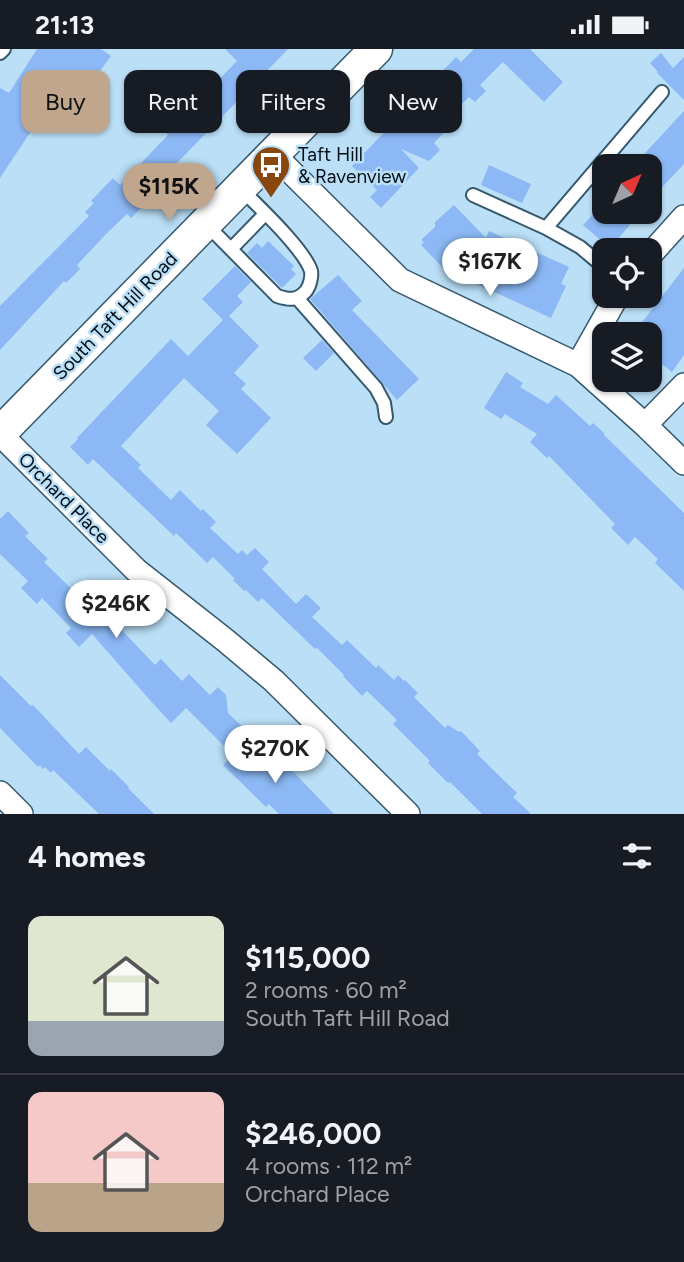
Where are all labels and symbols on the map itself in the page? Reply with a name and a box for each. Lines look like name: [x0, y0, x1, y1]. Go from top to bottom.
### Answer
place label: Taft Hill & Ravenview: [298, 143, 406, 188]
bus stop icon: Taft Hill & Ravenview: [250, 144, 292, 199]
north arrow: [592, 154, 662, 224]
pin: $115K: [120, 163, 218, 223]
pin: $167K: [441, 239, 539, 298]
street label: South Taft Hill Road: [48, 247, 182, 385]
street label: Orchard Place: [14, 448, 114, 548]
pin: $246K: [67, 581, 165, 640]
pin: $270K: [226, 725, 324, 785]

